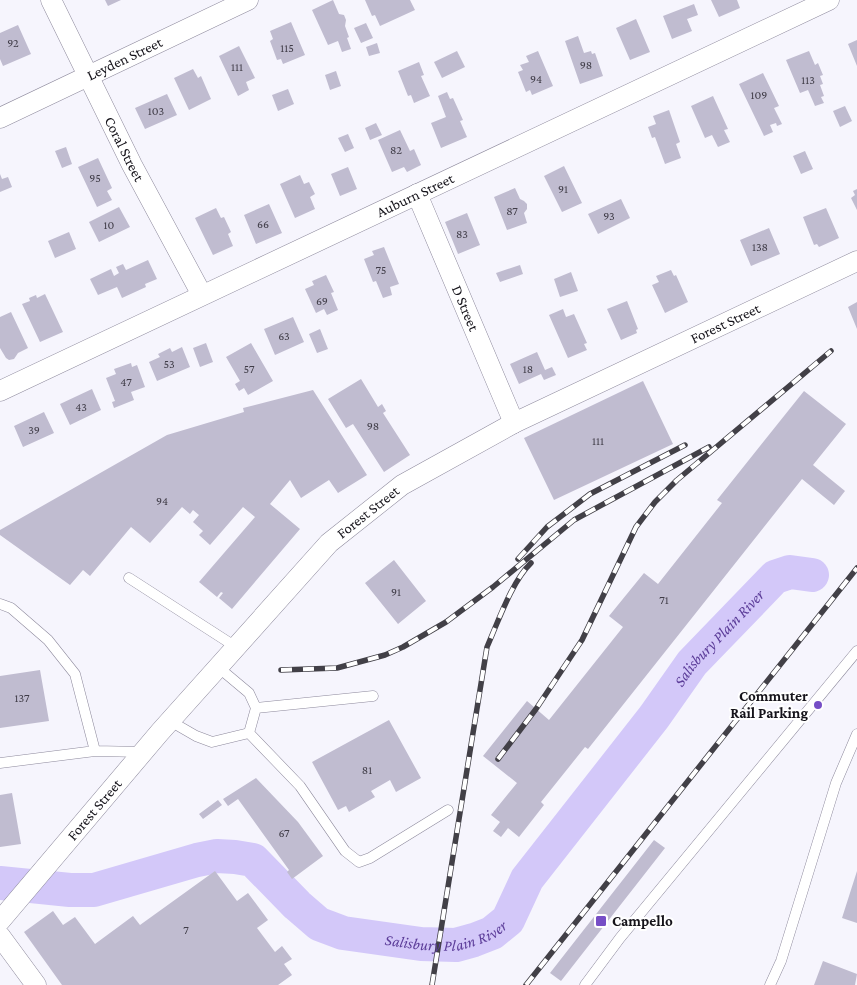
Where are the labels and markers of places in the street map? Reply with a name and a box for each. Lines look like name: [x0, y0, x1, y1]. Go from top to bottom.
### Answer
place label: Commuter Rail Parking: [730, 688, 808, 721]
marker: Commuter Rail Parking: [812, 699, 824, 711]
place label: Campello: [612, 913, 673, 929]
marker: Campello: [594, 914, 608, 928]

